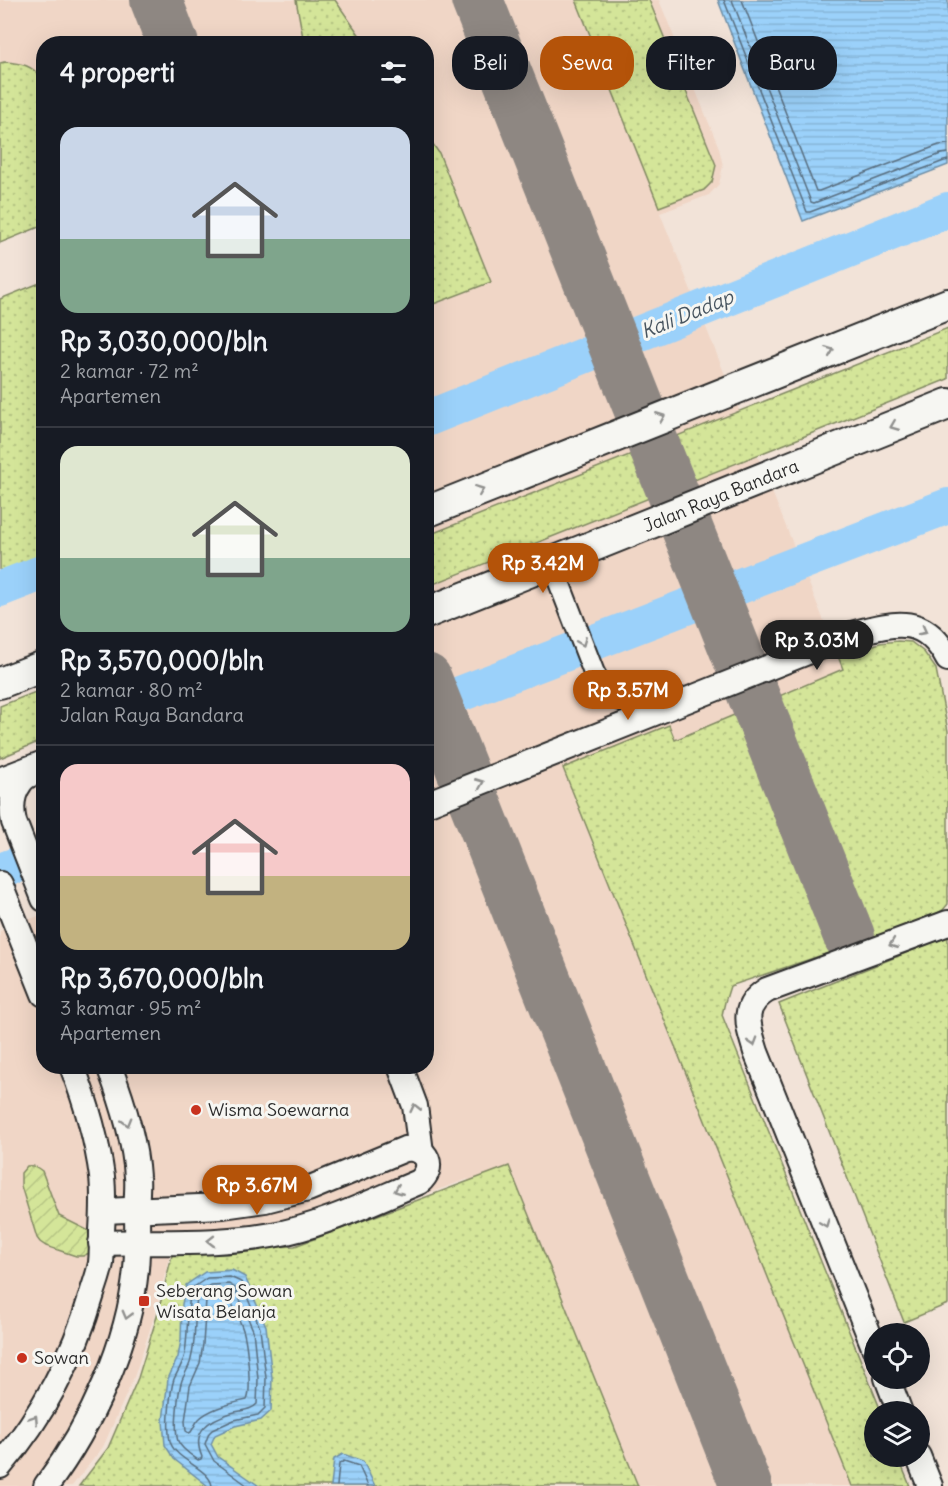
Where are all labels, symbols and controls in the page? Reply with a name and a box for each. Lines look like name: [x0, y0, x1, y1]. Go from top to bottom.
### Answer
chip: Beli: [452, 36, 528, 90]
chip: Sewa: [540, 36, 634, 90]
chip: Filter: [646, 36, 736, 90]
chip: Baru: [748, 36, 837, 90]
text: 4 properti: [60, 56, 175, 89]
icon: filters: [377, 56, 410, 89]
icon: home: [181, 166, 289, 274]
water label: Kali Dadap: [637, 283, 738, 343]
text: Rp 3,030,000/bln: [60, 325, 268, 358]
one-way arrow: [824, 346, 835, 358]
text: 2 kamar · 72 m²: [60, 358, 199, 383]
text: Apartemen: [60, 383, 161, 408]
one-way arrow: [656, 412, 666, 425]
one-way arrow: [889, 419, 900, 431]
street label: Jalan Raya Bandara: [640, 454, 802, 537]
icon: home: [181, 485, 289, 593]
one-way arrow: [474, 485, 485, 497]
pin: Rp 3.42M: [481, 543, 605, 594]
text: Rp 3.42M: [502, 550, 584, 575]
pin: Rp 3.03M: [755, 620, 879, 671]
one-way arrow: [917, 624, 927, 635]
text: Rp 3.03M: [774, 627, 860, 652]
one-way arrow: [574, 636, 587, 647]
text: Rp 3,570,000/bln: [60, 644, 264, 677]
pin: Rp 3.57M: [566, 670, 690, 721]
text: 2 kamar · 80 m²: [60, 677, 203, 702]
text: Rp 3.57M: [587, 677, 669, 702]
text: Jalan Raya Bandara: [60, 702, 244, 727]
one-way arrow: [474, 778, 485, 790]
icon: home: [181, 803, 289, 911]
one-way arrow: [888, 937, 899, 949]
text: Rp 3,670,000/bln: [60, 962, 264, 995]
text: 3 kamar · 95 m²: [60, 995, 201, 1020]
text: Apartemen: [60, 1020, 161, 1045]
one-way arrow: [746, 1036, 758, 1047]
place label: Wisma Soewarna: [208, 1098, 349, 1121]
marker: Wisma Soewarna: [189, 1103, 203, 1117]
one-way arrow: [409, 1103, 422, 1113]
one-way arrow: [119, 1117, 132, 1127]
pin: Rp 3.67M: [195, 1165, 319, 1216]
text: Rp 3.67M: [216, 1172, 298, 1197]
one-way arrow: [393, 1183, 404, 1195]
one-way arrow: [818, 1217, 830, 1228]
one-way arrow: [207, 1235, 216, 1247]
place label: Seberang Sowan Wisata Belanja: [156, 1279, 293, 1323]
marker: Seberang Sowan Wisata Belanja: [137, 1294, 151, 1308]
one-way arrow: [122, 1310, 135, 1320]
map controls: [864, 1323, 930, 1467]
button: locate: [864, 1323, 930, 1389]
place label: Sowan: [34, 1346, 89, 1369]
marker: Sowan: [15, 1351, 29, 1365]
button: layers: [864, 1401, 930, 1467]
one-way arrow: [27, 1415, 39, 1425]

